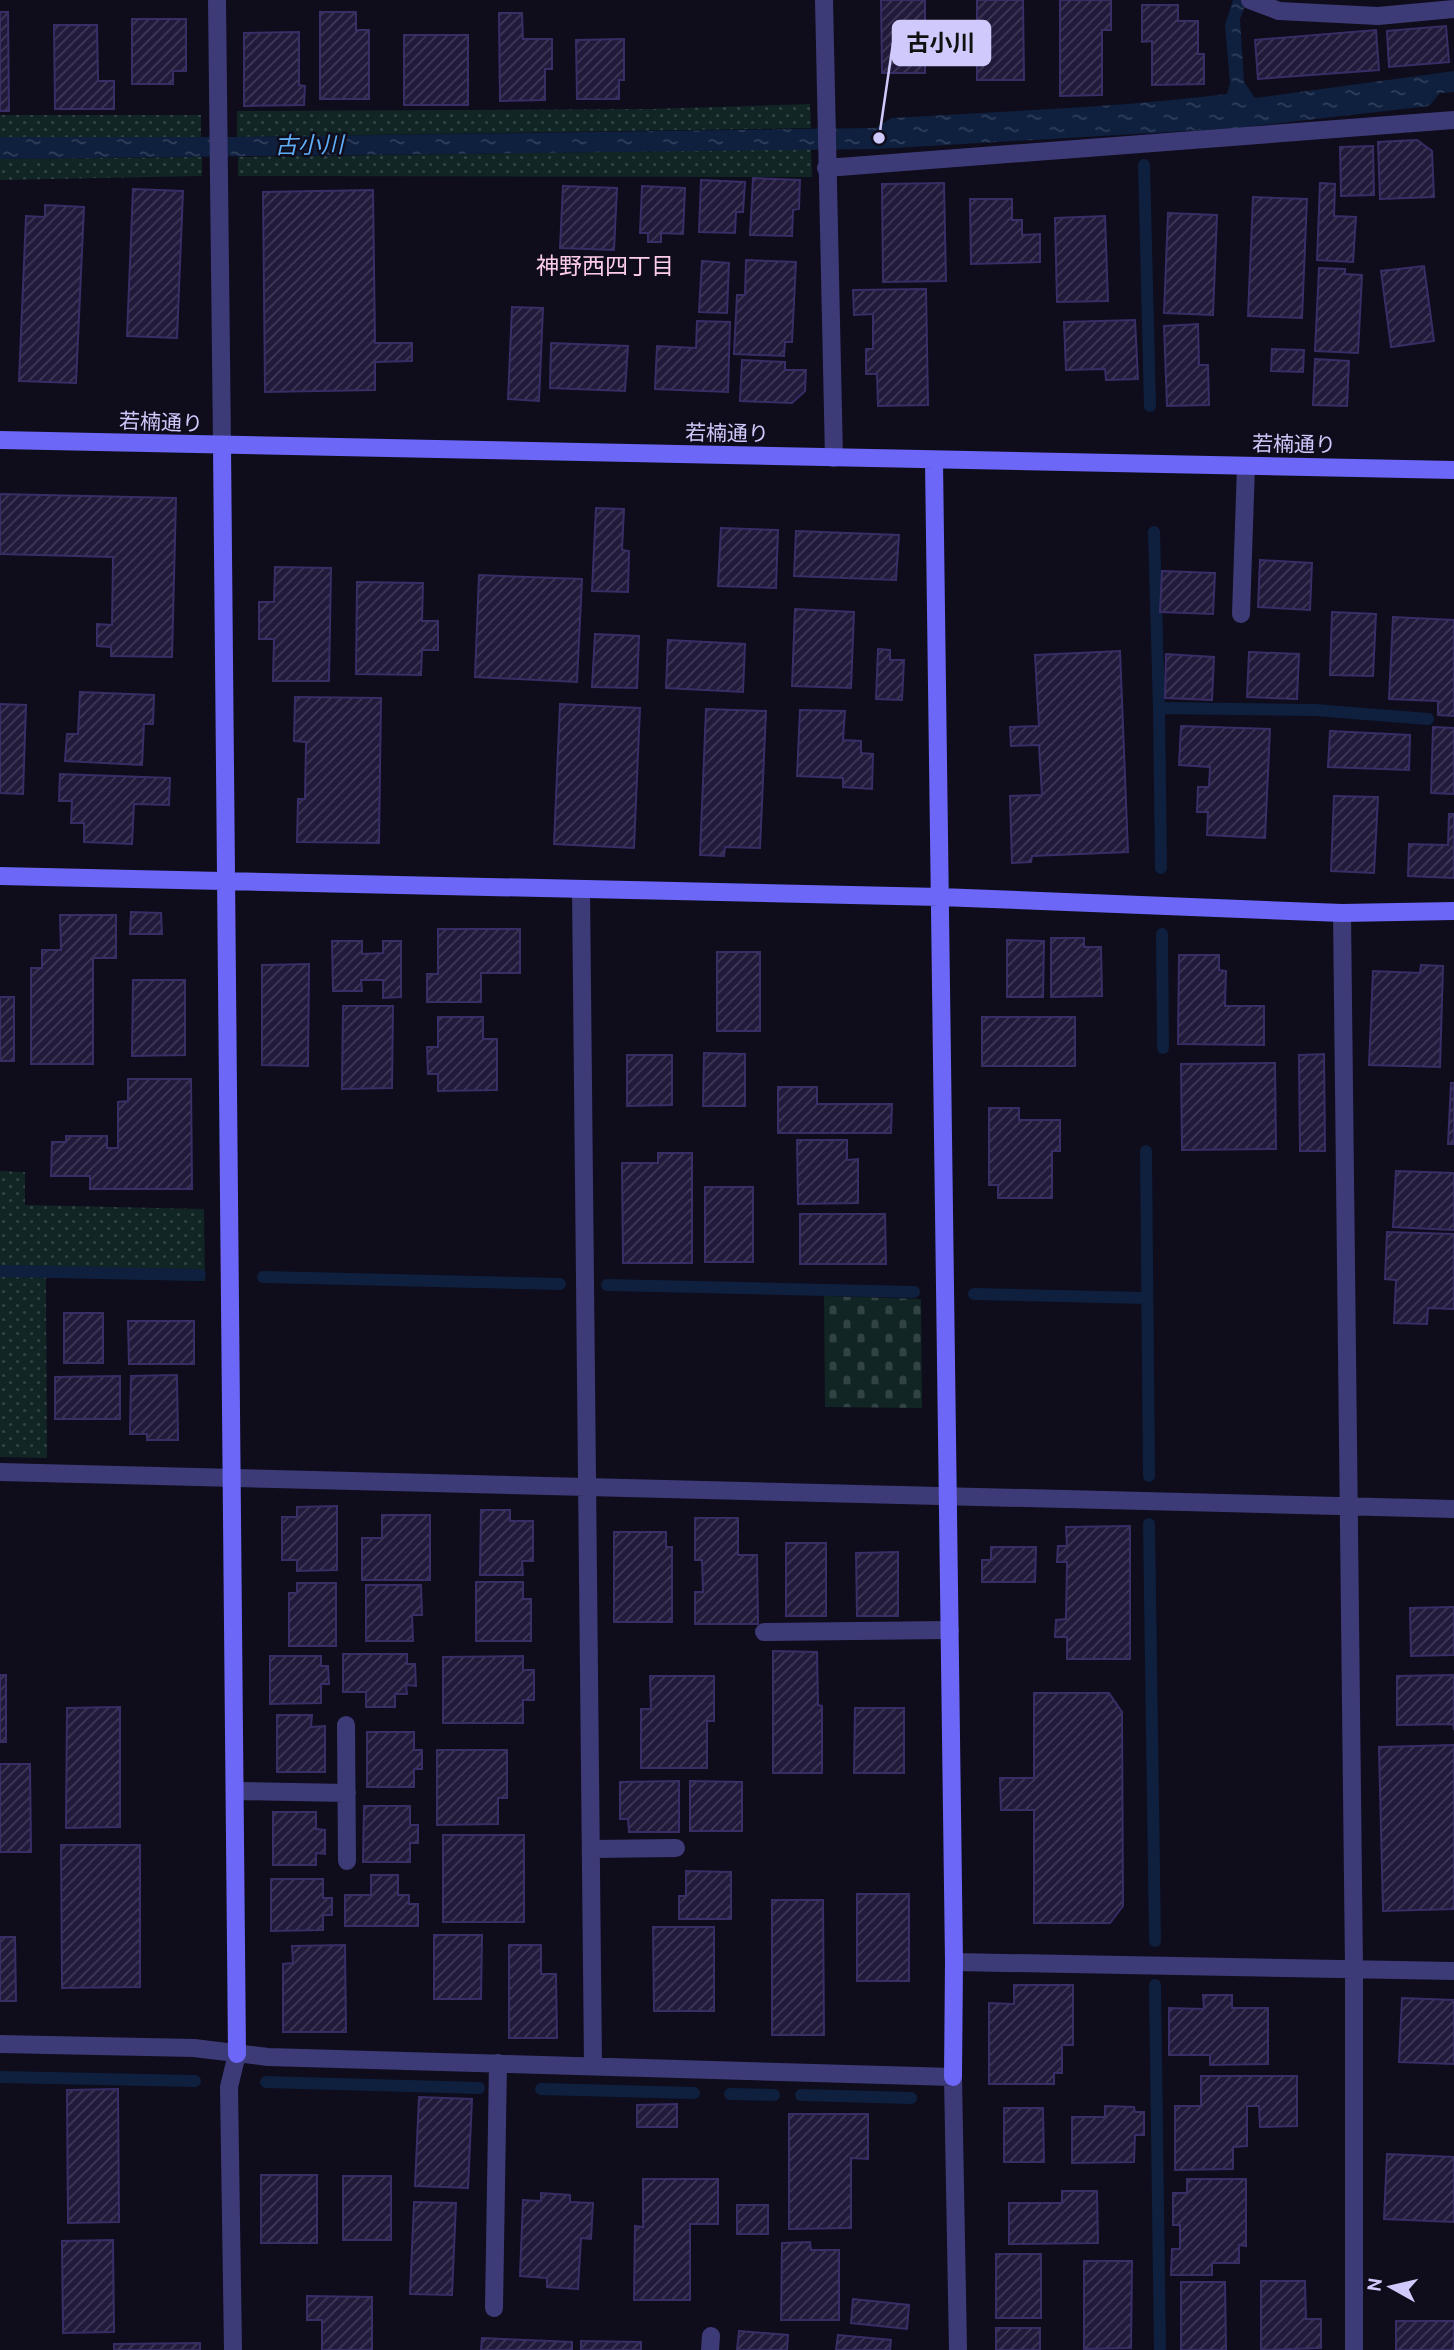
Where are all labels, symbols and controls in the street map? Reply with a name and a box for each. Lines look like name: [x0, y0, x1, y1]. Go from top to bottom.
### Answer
callout: 古小川: [893, 21, 990, 65]
text: 古小川: [907, 29, 976, 57]
water label: 古小川: [274, 130, 347, 160]
district label: 神野西四丁目: [536, 252, 674, 280]
street label: 若楠通り: [119, 408, 203, 436]
street label: 若楠通り: [685, 420, 769, 446]
street label: 若楠通り: [1252, 431, 1336, 457]
north arrow: [1356, 2252, 1426, 2322]
text: N: [1362, 2276, 1387, 2293]

